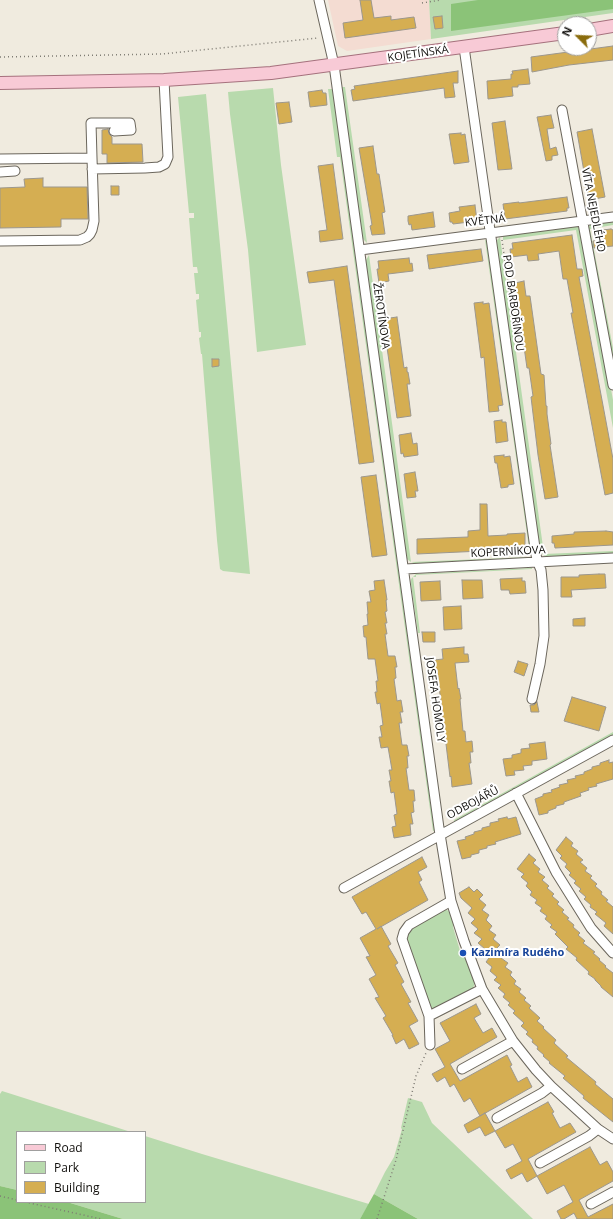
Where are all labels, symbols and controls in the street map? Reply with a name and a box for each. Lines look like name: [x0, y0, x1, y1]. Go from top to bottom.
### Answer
north arrow: [557, 16, 597, 56]
text: N: [558, 24, 575, 38]
street label: KOJETÍNSKÁ: [387, 43, 449, 65]
street label: VÍTA NEJEDLÉHO: [578, 167, 608, 253]
street label: KVĚTNÁ: [464, 212, 506, 230]
street label: POD BARBOŘINOU: [500, 254, 526, 352]
street label: ŽEROTÍNOVA: [370, 282, 392, 350]
street label: KOPERNÍKOVA: [470, 543, 546, 561]
street label: JOSEFA HOMOLY: [422, 656, 448, 744]
street label: ODBOJÁŘŮ: [445, 784, 501, 822]
place label: Kazimíra Rudého: [471, 946, 564, 960]
marker: Kazimíra Rudého: [458, 948, 468, 958]
legend: [16, 1131, 146, 1203]
text: Road: [54, 1139, 83, 1156]
text: Park: [54, 1159, 79, 1176]
text: Building: [54, 1179, 99, 1196]

